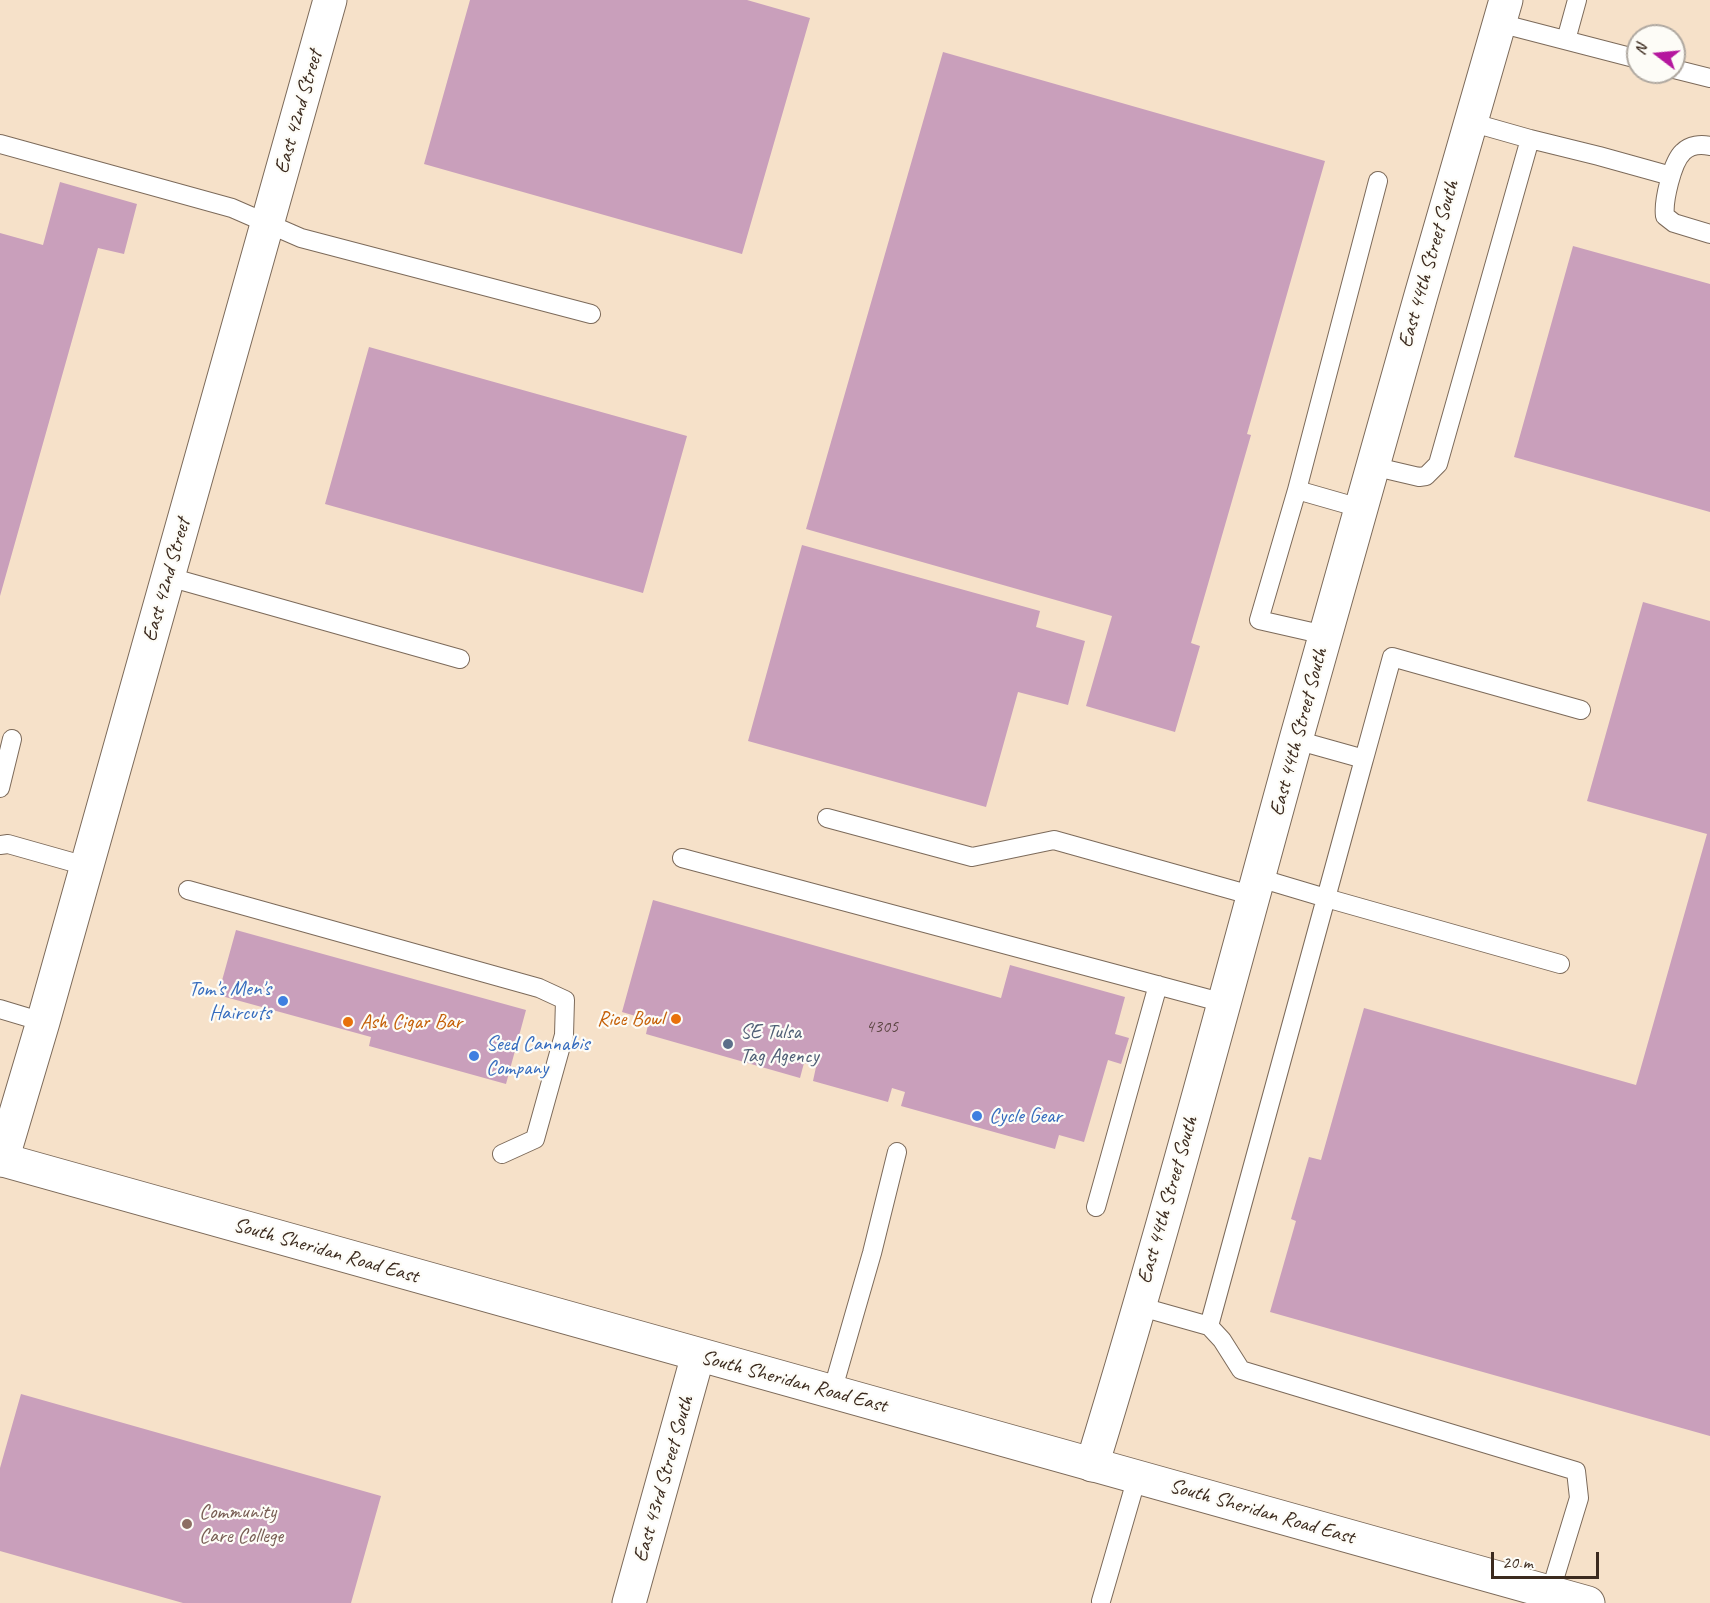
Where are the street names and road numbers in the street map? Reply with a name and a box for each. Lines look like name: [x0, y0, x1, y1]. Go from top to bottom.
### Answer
street label: East 42nd Street: [269, 48, 329, 176]
street label: East 44th Street South: [1393, 178, 1465, 350]
street label: East 42nd Street: [137, 516, 197, 644]
street label: East 44th Street South: [1265, 645, 1333, 819]
street label: East 44th Street South: [1132, 1114, 1204, 1286]
street label: South Sheridan Road East: [231, 1213, 421, 1289]
street label: South Sheridan Road East: [698, 1345, 890, 1419]
street label: East 43rd Street South: [628, 1393, 700, 1565]
street label: South Sheridan Road East: [1167, 1474, 1357, 1550]

